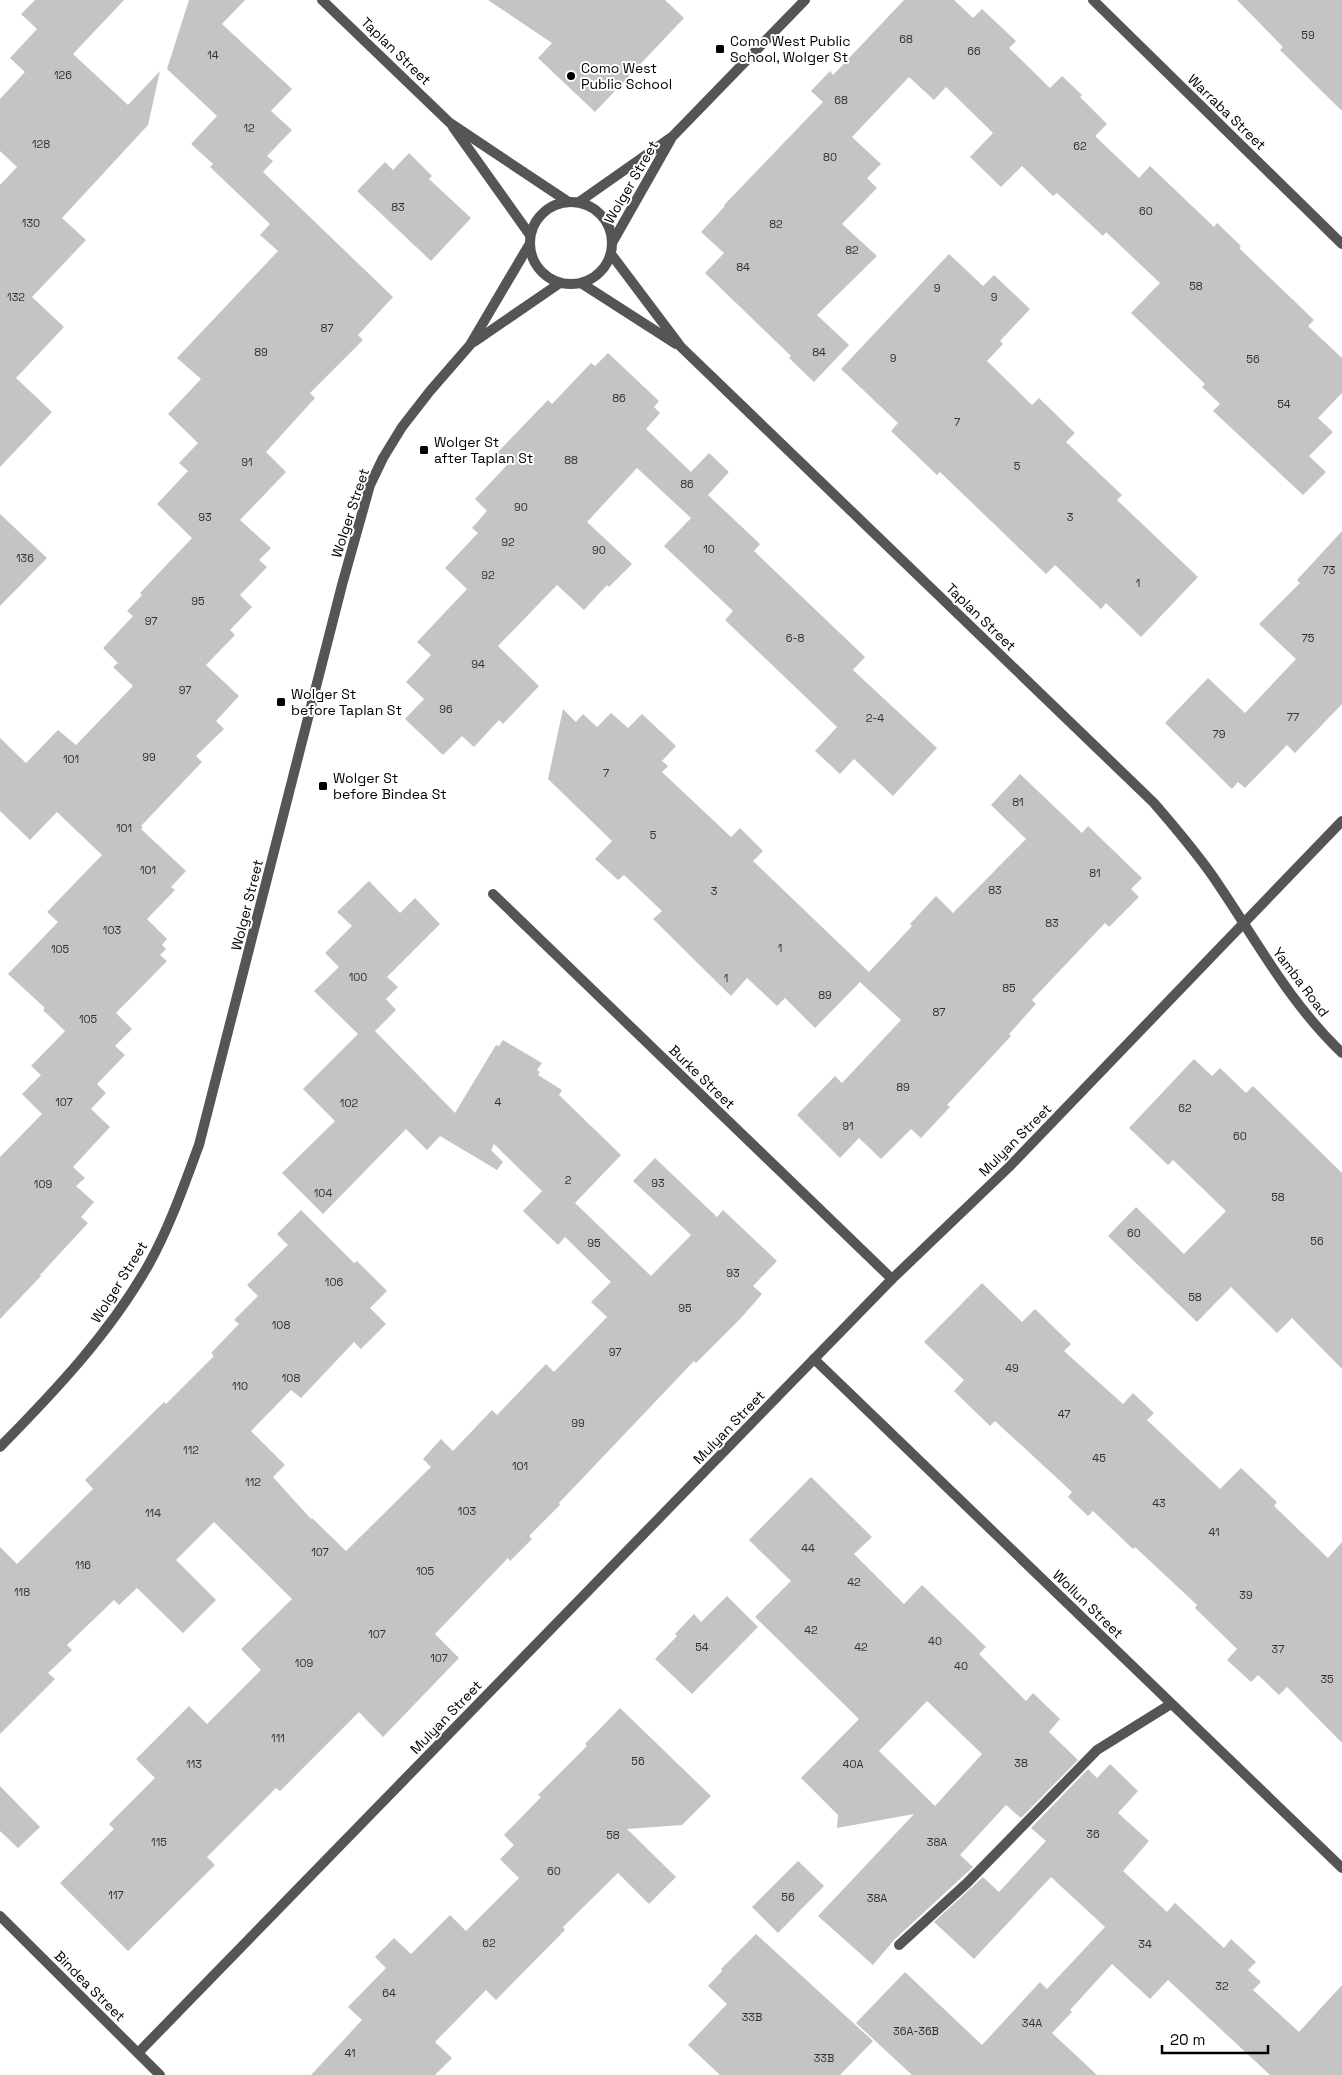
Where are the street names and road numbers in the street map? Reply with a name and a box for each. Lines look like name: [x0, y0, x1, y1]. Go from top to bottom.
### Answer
street label: Taplan Street: [357, 13, 435, 89]
street label: Warraba Street: [1184, 70, 1270, 154]
street label: Wolger Street: [600, 137, 662, 227]
street label: Wolger Street: [327, 466, 373, 560]
street label: Taplan Street: [942, 579, 1020, 655]
street label: Wolger Street: [227, 858, 267, 952]
street label: Yamba Road: [1269, 944, 1333, 1020]
street label: Burke Street: [665, 1041, 739, 1113]
street label: Mulyan Street: [975, 1100, 1055, 1180]
street label: Wolger Street: [87, 1238, 151, 1326]
street label: Mulyan Street: [689, 1386, 769, 1468]
street label: Wollun Street: [1049, 1566, 1127, 1642]
street label: Mulyan Street: [406, 1676, 486, 1758]
street label: Bindea Street: [51, 1947, 129, 2025]

